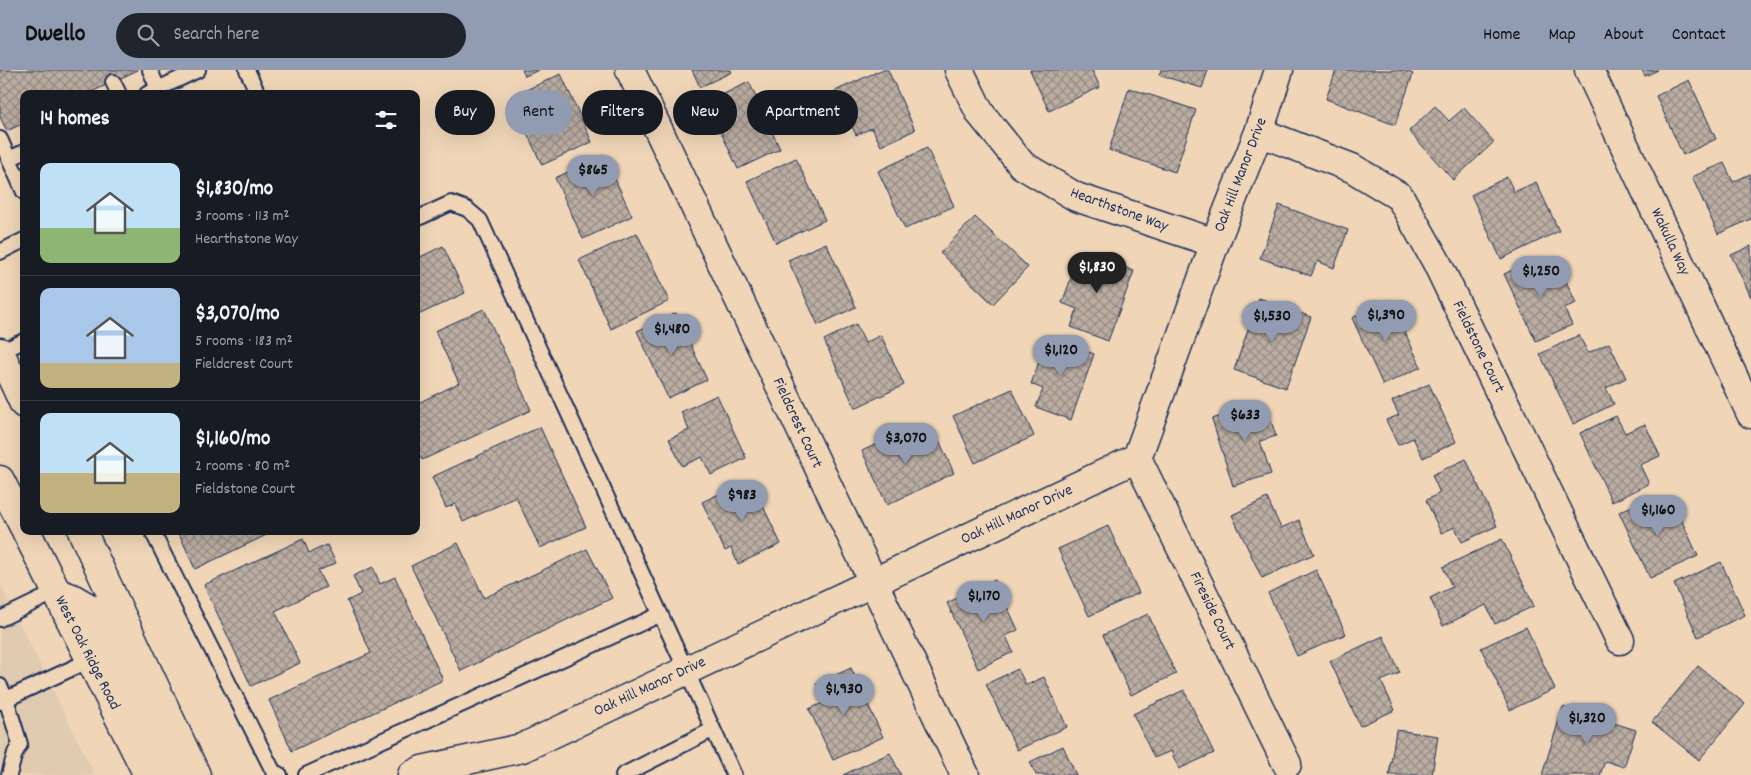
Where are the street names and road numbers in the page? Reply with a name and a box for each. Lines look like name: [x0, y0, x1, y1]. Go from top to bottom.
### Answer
street label: Oak Hill Manor Drive: [1209, 114, 1273, 236]
street label: Hearthstone Way: [1067, 182, 1172, 239]
street label: Wakulla Way: [1644, 204, 1696, 280]
street label: Fieldstone Court: [1446, 297, 1510, 397]
street label: Fieldcrest Court: [766, 374, 828, 472]
street label: Oak Hill Manor Drive: [957, 479, 1077, 551]
street label: Fireside Court: [1183, 568, 1241, 654]
street label: West Oak Ridge Road: [48, 592, 126, 714]
street label: Oak Hill Manor Drive: [590, 651, 710, 723]

